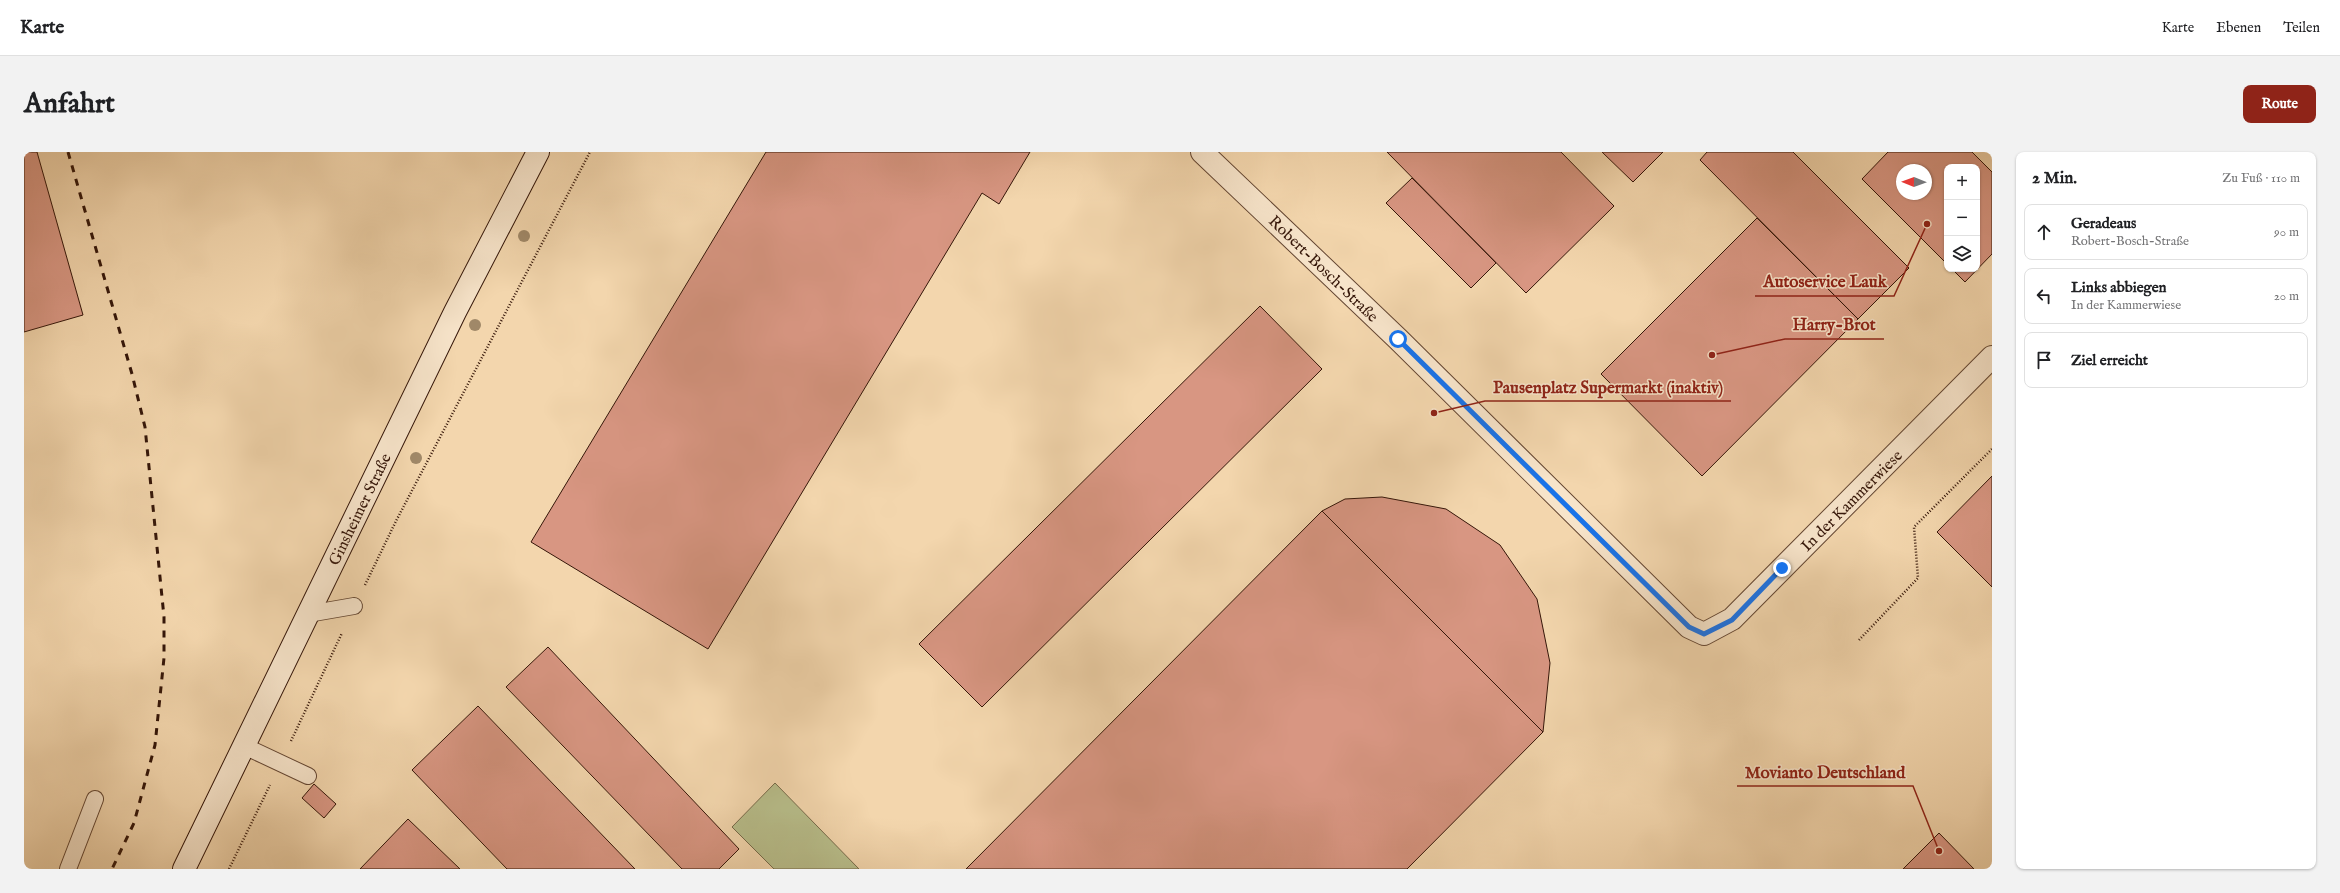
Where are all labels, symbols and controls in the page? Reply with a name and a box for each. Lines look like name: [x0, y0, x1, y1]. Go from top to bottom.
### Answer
text: Karte: [20, 16, 64, 40]
text: Karte: [2162, 19, 2194, 37]
text: Ebenen: [2216, 19, 2261, 37]
text: Teilen: [2283, 19, 2320, 37]
button: Route: [2243, 85, 2316, 123]
text: Anfahrt: [24, 87, 115, 122]
north arrow: [1896, 164, 1932, 200]
map controls: [1944, 164, 1980, 272]
button: +: [1944, 164, 1980, 200]
text: 2 Min.: [2032, 168, 2077, 189]
text: Zu Fuß · 110 m: [2222, 170, 2300, 187]
button: −: [1944, 200, 1980, 236]
street label: Robert-Bosch-Straße: [1263, 212, 1382, 327]
text: Geradeaus: [2071, 214, 2136, 233]
icon: ahead: [2033, 221, 2055, 243]
text: 90 m: [2274, 224, 2299, 241]
text: Robert-Bosch-Straße: [2071, 233, 2189, 250]
button: layers: [1944, 236, 1980, 272]
callout: Autoservice Lauk: [1755, 267, 1894, 296]
text: Autoservice Lauk: [1762, 272, 1888, 293]
text: Links abbiegen: [2071, 278, 2167, 297]
icon: left: [2033, 285, 2055, 307]
text: 20 m: [2274, 288, 2299, 305]
text: In der Kammerwiese: [2071, 297, 2181, 314]
callout: Harry-Brot: [1785, 310, 1884, 339]
text: Harry-Brot: [1792, 315, 1876, 336]
route start: [1389, 330, 1407, 348]
icon: arrive: [2033, 349, 2055, 371]
text: Ziel erreicht: [2071, 351, 2148, 370]
callout: Pausenplatz Supermarkt (inaktiv): [1485, 372, 1731, 401]
text: Pausenplatz Supermarkt (inaktiv): [1493, 378, 1723, 399]
street label: In der Kammerwiese: [1797, 446, 1907, 556]
street label: Ginsheimer Straße: [325, 451, 397, 569]
route end: [1773, 559, 1791, 577]
callout: Movianto Deutschland: [1737, 757, 1913, 786]
text: Movianto Deutschland: [1745, 763, 1906, 784]

